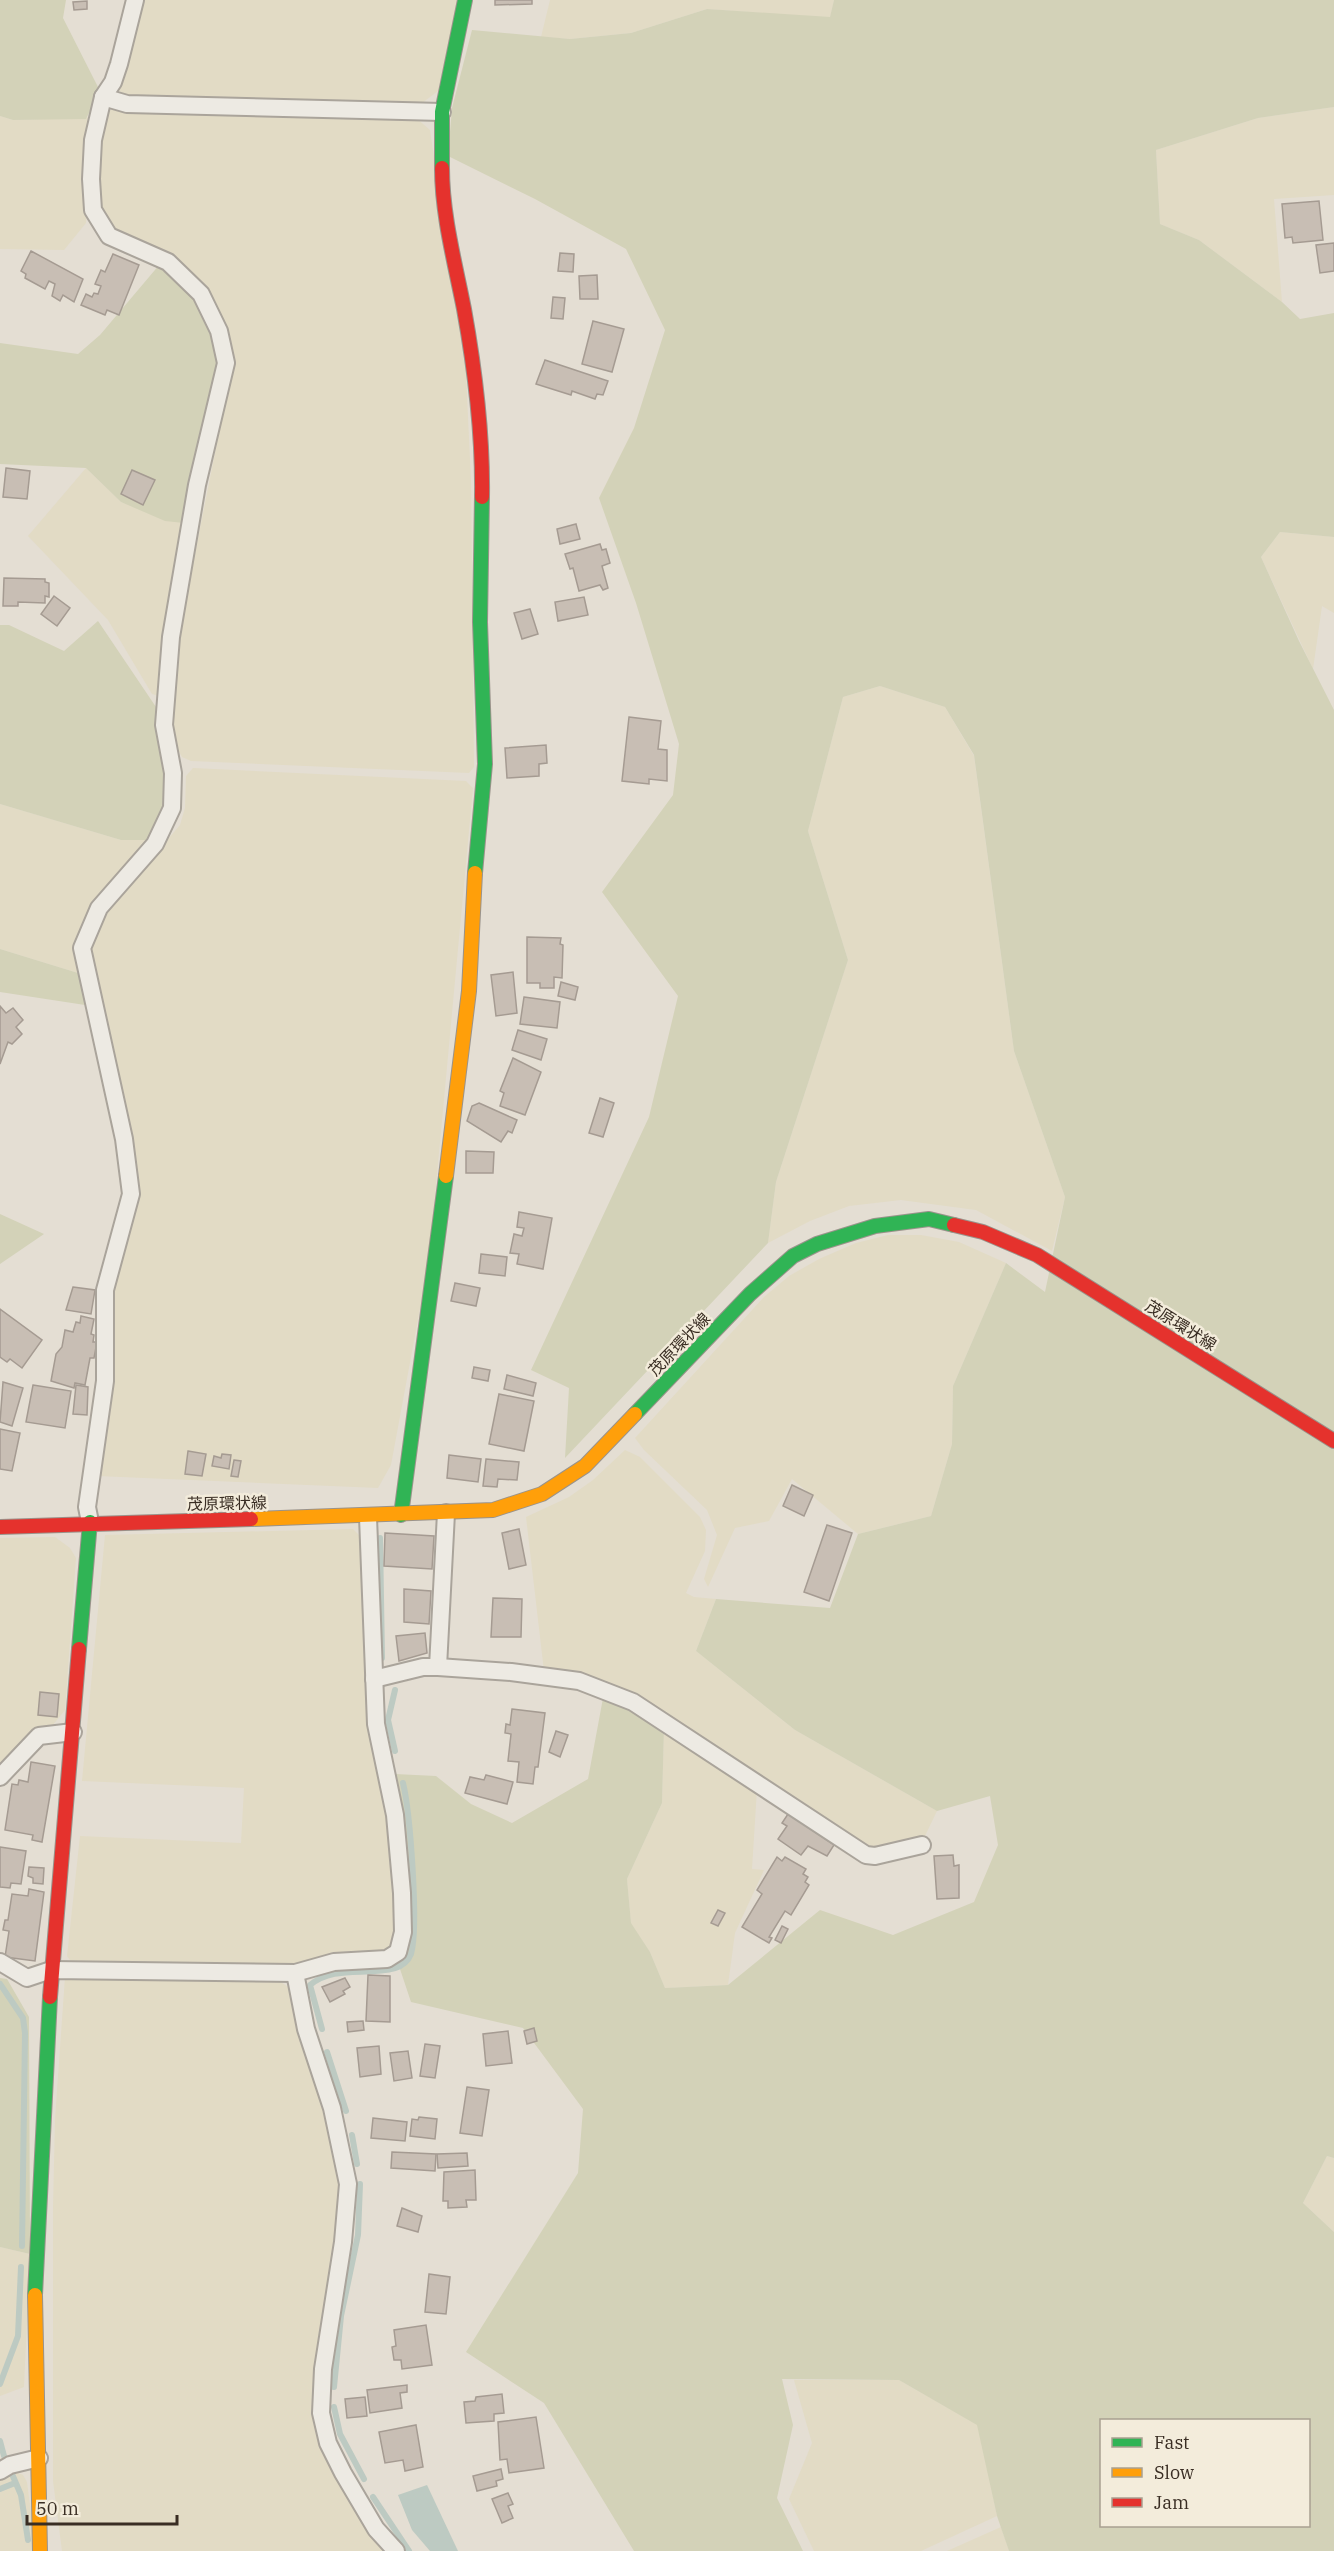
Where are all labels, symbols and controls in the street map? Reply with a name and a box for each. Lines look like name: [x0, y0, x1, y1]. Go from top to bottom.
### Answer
street label: 茂原環状線: [1142, 1295, 1220, 1355]
street label: 茂原環状線: [644, 1308, 714, 1380]
street label: 茂原環状線: [187, 1492, 267, 1514]
legend: [1100, 2419, 1310, 2527]
text: Fast: [1154, 2431, 1189, 2454]
text: Slow: [1154, 2461, 1194, 2484]
scale bar: [27, 2488, 177, 2526]
text: Jam: [1154, 2491, 1189, 2514]
text: 50 m: [36, 2497, 79, 2520]

